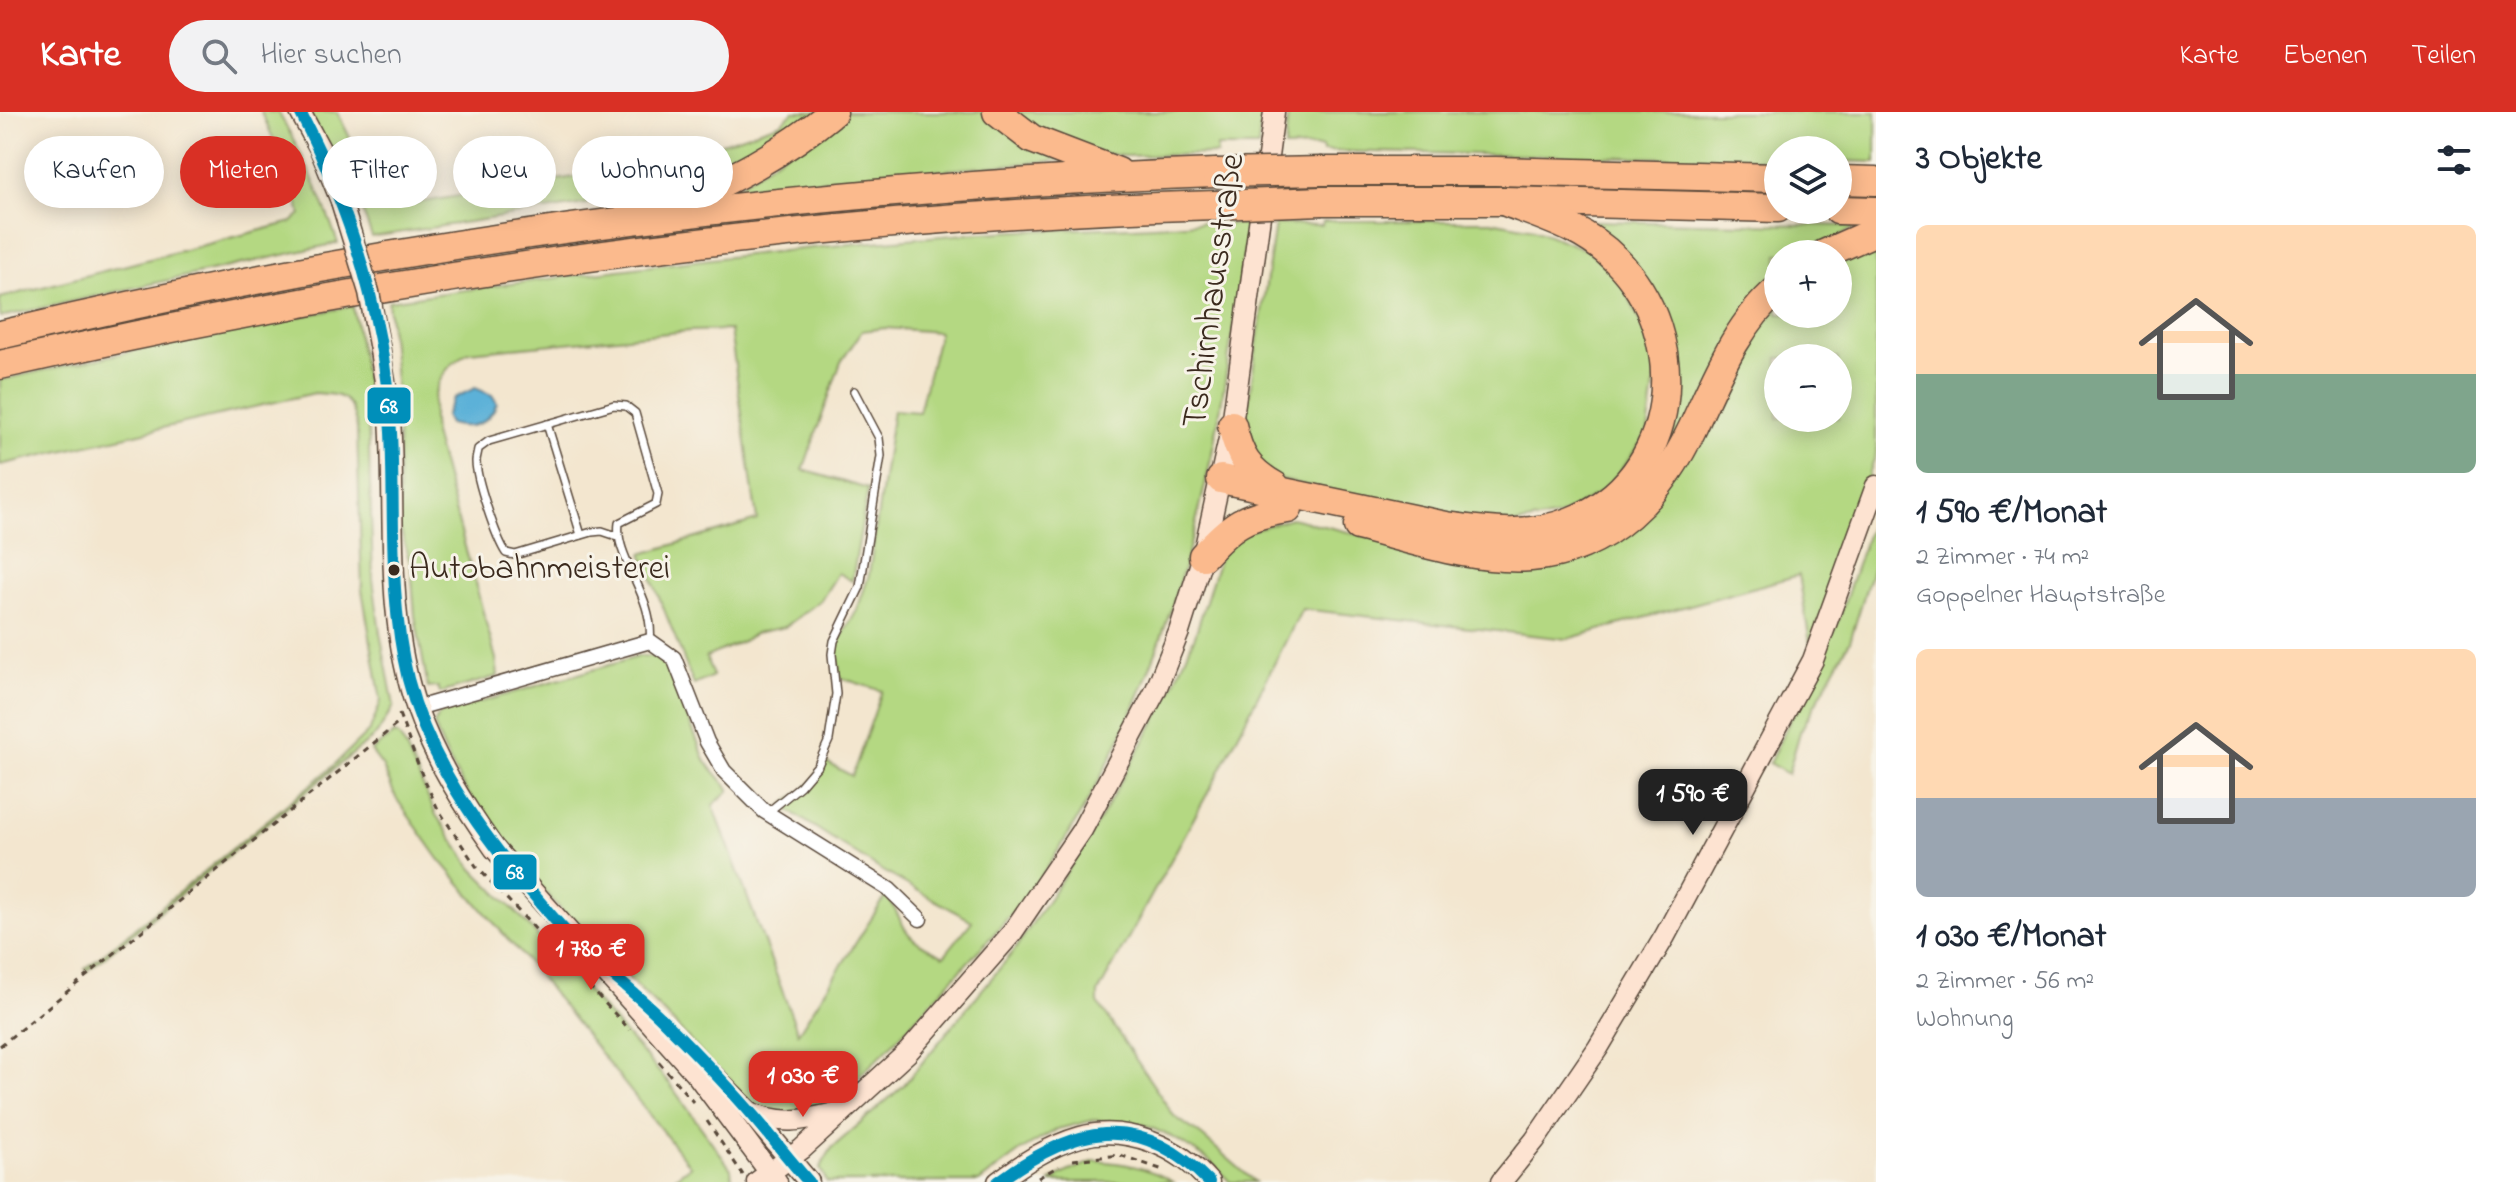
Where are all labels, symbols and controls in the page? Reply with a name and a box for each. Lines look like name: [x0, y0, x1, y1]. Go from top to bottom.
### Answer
search box: [169, 20, 729, 92]
text: Karte: [40, 28, 121, 84]
icon: search: [197, 34, 241, 78]
text: Hier suchen: [261, 34, 402, 78]
text: Karte: [2180, 36, 2239, 77]
text: Ebenen: [2283, 36, 2367, 77]
text: Teilen: [2411, 36, 2476, 77]
text: 3 Objekte: [1916, 135, 2042, 185]
chip: Kaufen: [24, 136, 164, 208]
chip: Mieten: [180, 136, 306, 208]
chip: Filter: [322, 136, 437, 208]
chip: Neu: [453, 136, 556, 208]
chip: Wohnung: [572, 136, 733, 208]
map controls: [1764, 136, 1852, 432]
button: layers: [1764, 136, 1852, 224]
icon: filters: [2432, 138, 2476, 182]
street label: Tschirnhausstraße: [1169, 149, 1261, 432]
button: +: [1764, 240, 1852, 328]
icon: home: [2124, 277, 2268, 421]
button: −: [1764, 344, 1852, 432]
line badge: 68: [366, 386, 412, 425]
text: 68: [380, 392, 399, 424]
text: 1 590 €/Monat: [1916, 489, 2107, 539]
text: 2 Zimmer · 74 m²: [1916, 539, 2089, 577]
place label: Autobahnmeisterei: [409, 545, 670, 595]
marker: Autobahnmeisterei: [386, 562, 402, 578]
text: Goppelner Hauptstraße: [1916, 577, 2165, 615]
icon: home: [2124, 701, 2268, 845]
pin: 1 590 €: [1619, 769, 1767, 837]
text: 1 590 €: [1656, 776, 1730, 814]
line badge: 68: [492, 853, 538, 891]
text: 68: [506, 858, 525, 890]
text: 1 030 €/Monat: [1916, 913, 2106, 963]
pin: 1 780 €: [517, 924, 665, 992]
text: 1 780 €: [555, 931, 627, 969]
text: 2 Zimmer · 56 m²: [1916, 963, 2094, 1001]
text: Wohnung: [1916, 1001, 2013, 1039]
pin: 1 030 €: [729, 1051, 877, 1119]
text: 1 030 €: [767, 1058, 839, 1096]

